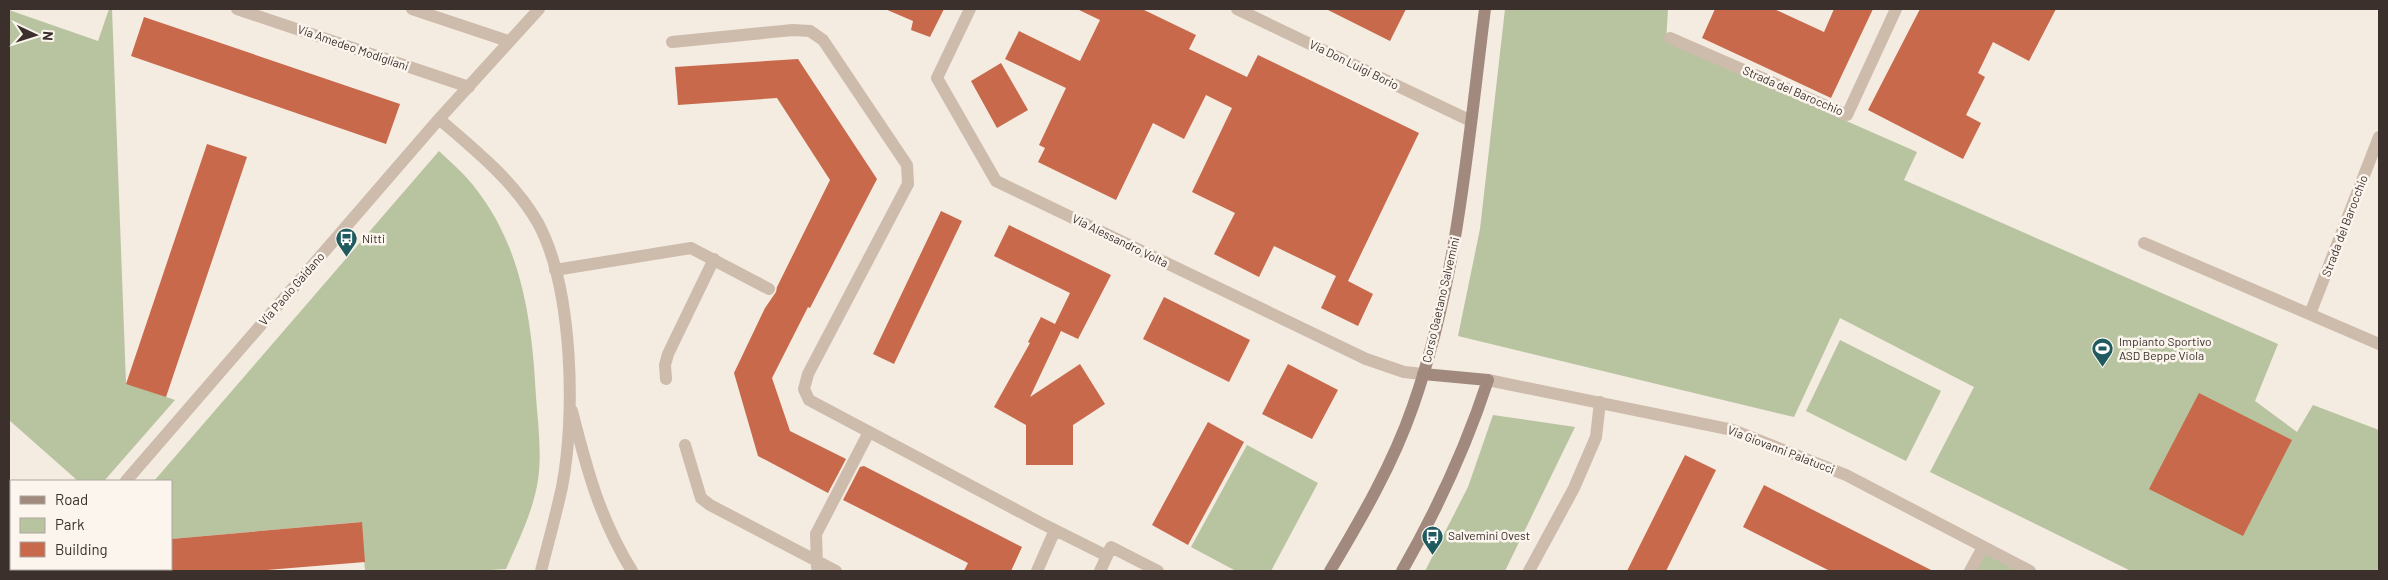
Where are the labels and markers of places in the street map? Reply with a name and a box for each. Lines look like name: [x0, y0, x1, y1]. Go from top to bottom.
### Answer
bus stop icon: Nitti: [334, 227, 358, 258]
place label: Nitti: [362, 231, 385, 245]
place label: Impianto Sportivo ASD Beppe Viola: [2119, 334, 2212, 362]
sports icon: Impianto Sportivo ASD Beppe Viola: [2091, 337, 2115, 368]
bus stop icon: Salvemini Ovest: [1420, 524, 1444, 555]
place label: Salvemini Ovest: [1448, 528, 1530, 542]

